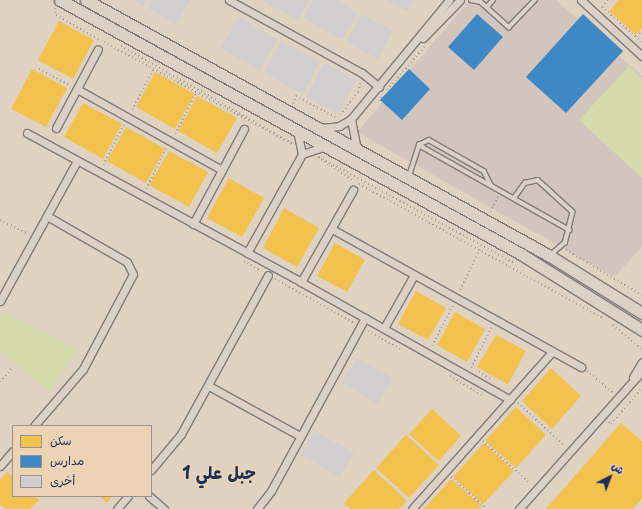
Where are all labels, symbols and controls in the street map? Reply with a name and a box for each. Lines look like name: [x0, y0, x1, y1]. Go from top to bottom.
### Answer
legend: [12, 425, 152, 497]
text: سكن: [50, 431, 72, 449]
text: مدارس: [50, 451, 84, 469]
north arrow: [590, 457, 630, 497]
text: ش: [608, 457, 629, 478]
district label: جبل علي 1: [182, 463, 256, 483]
text: أخرى: [50, 471, 75, 489]

